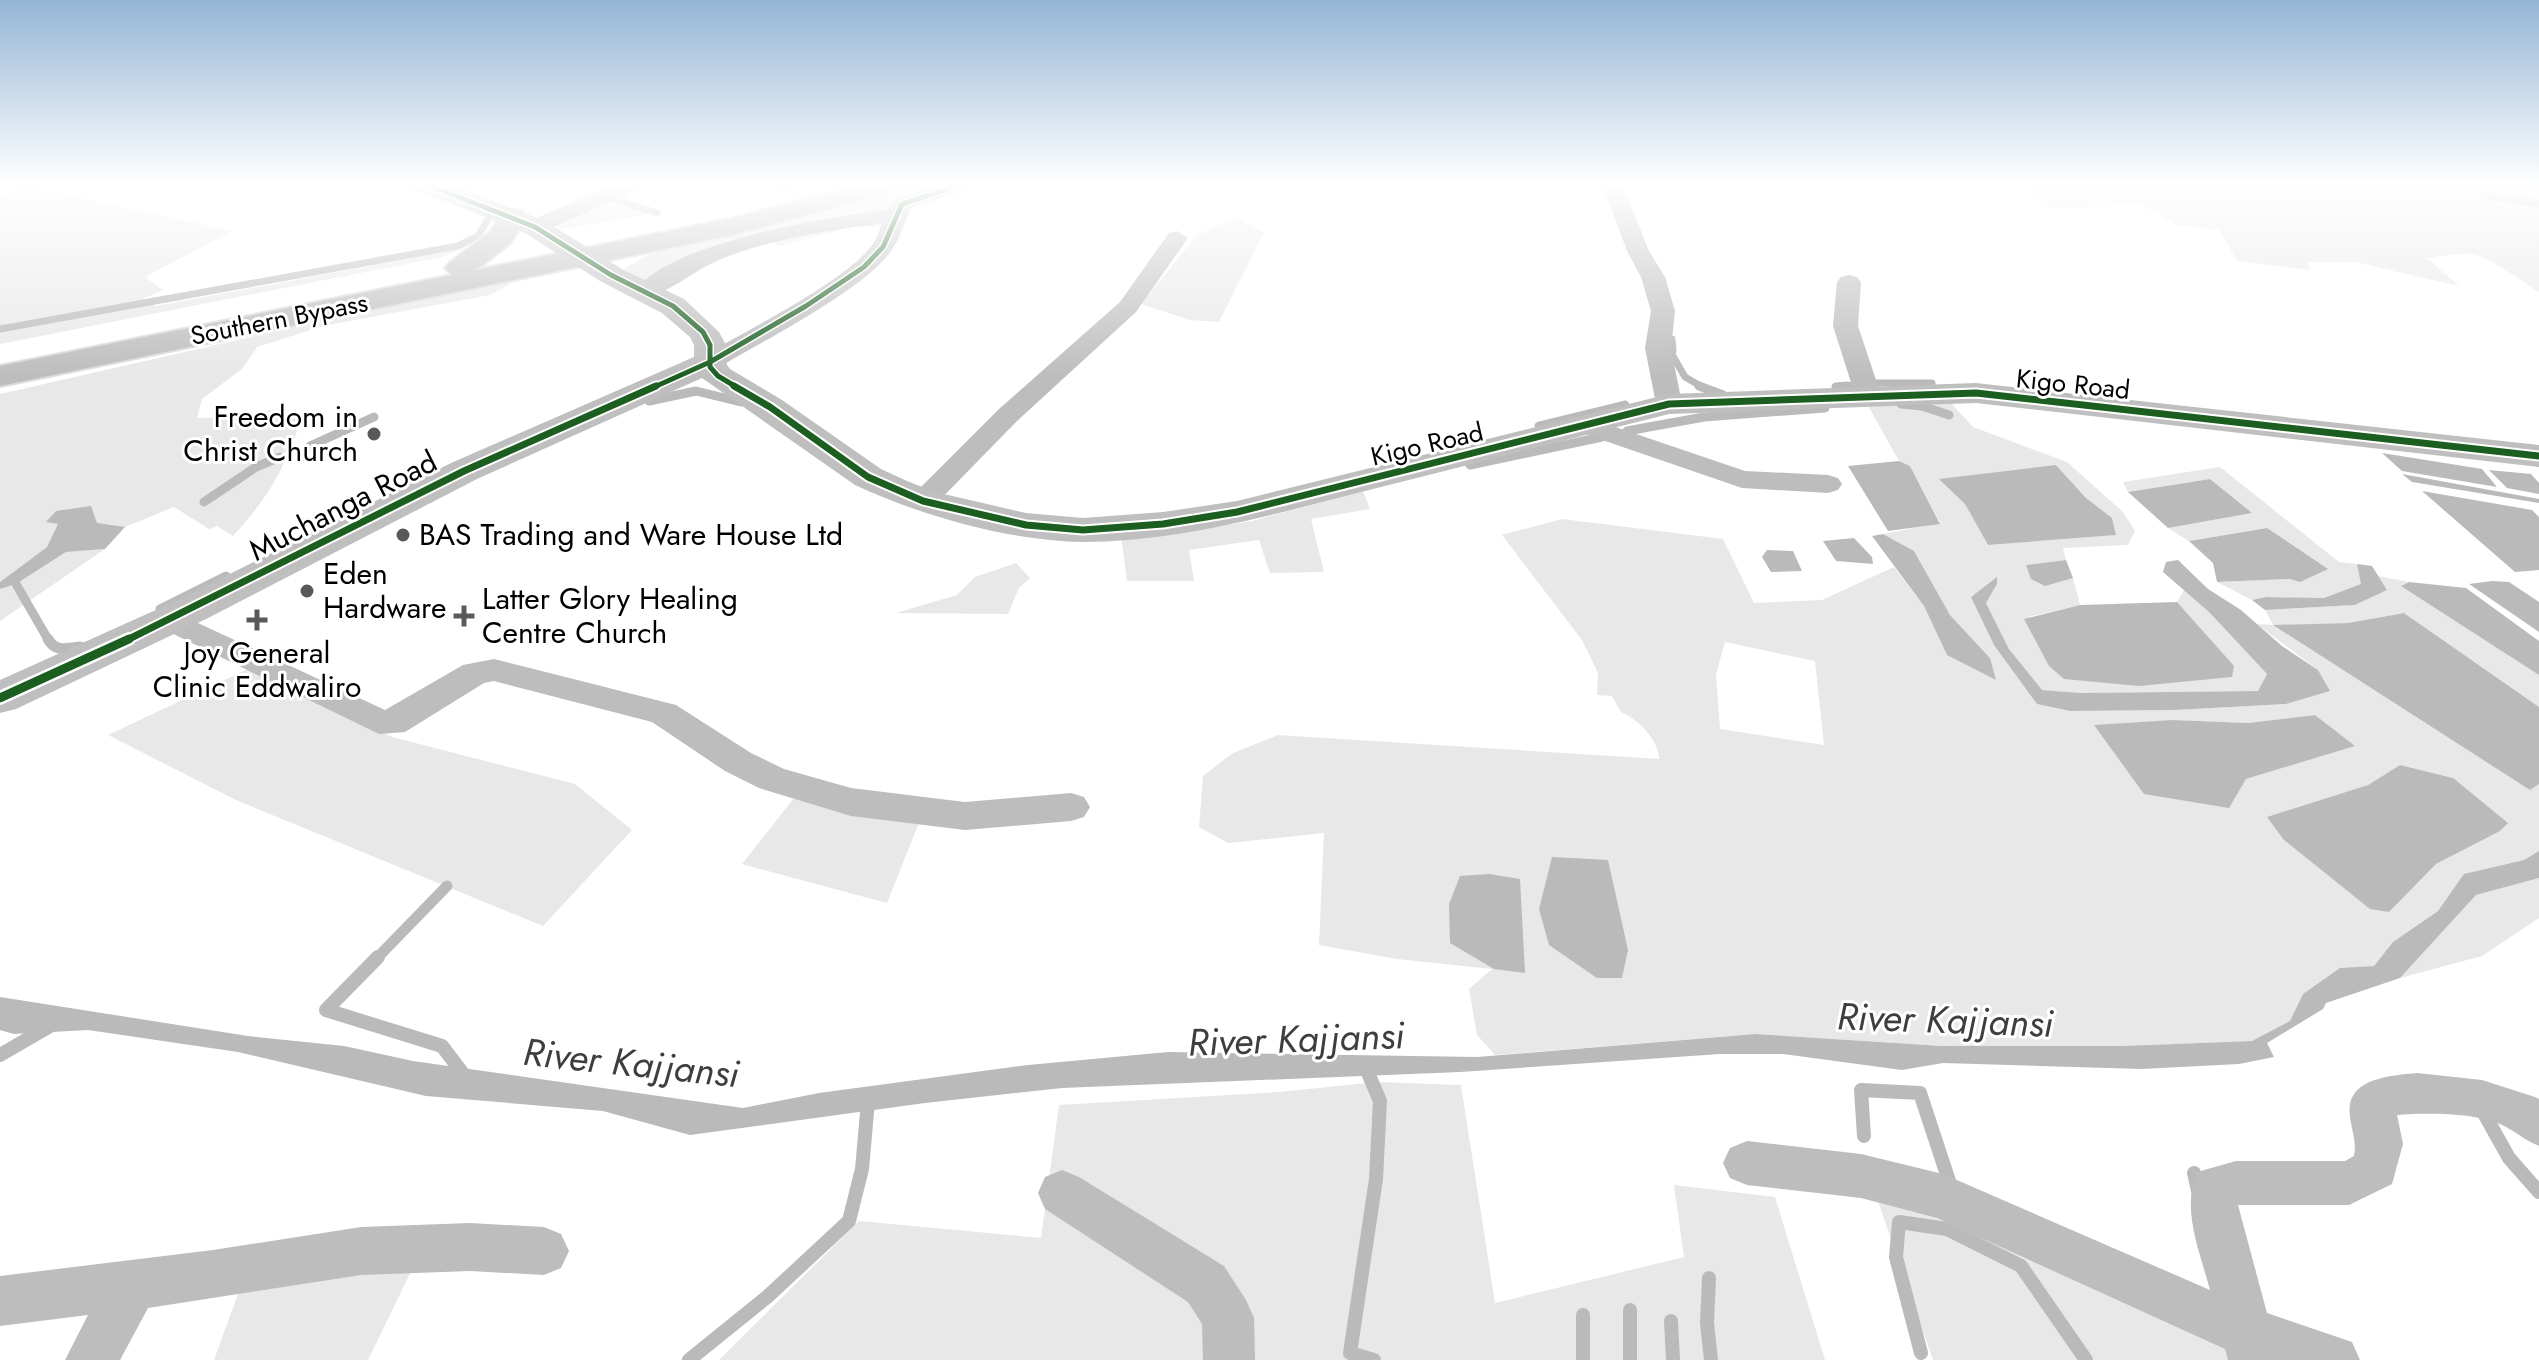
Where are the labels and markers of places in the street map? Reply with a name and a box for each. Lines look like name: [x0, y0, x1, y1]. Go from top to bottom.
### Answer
place label: Freedom in Christ Church: [183, 395, 358, 472]
marker: Freedom in Christ Church: [365, 425, 383, 443]
place label: BAS Trading and Ware House Ltd: [419, 513, 843, 556]
marker: BAS Trading and Ware House Ltd: [394, 526, 412, 544]
place label: Eden Hardware: [323, 552, 446, 629]
place label: Latter Glory Healing Centre Church: [482, 577, 738, 654]
marker: Eden Hardware: [298, 582, 316, 600]
marker: Latter Glory Healing Centre Church: [453, 605, 475, 627]
marker: Joy General Clinic Eddwaliro: [246, 609, 268, 631]
place label: Joy General Clinic Eddwaliro: [153, 631, 361, 708]

